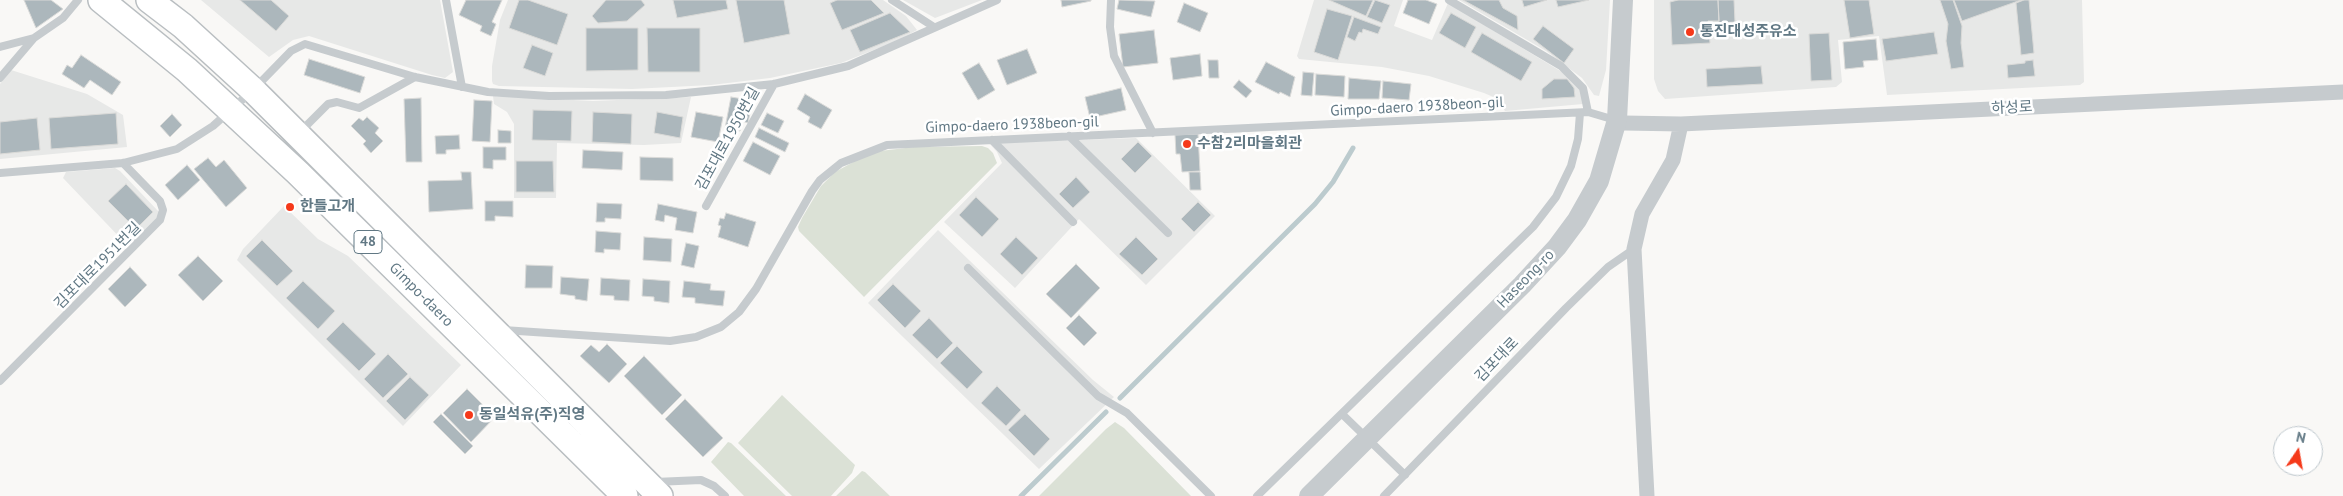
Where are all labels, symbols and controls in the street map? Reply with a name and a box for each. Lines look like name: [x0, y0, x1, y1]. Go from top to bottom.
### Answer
place label: 통진대성주유소: [1700, 23, 1797, 41]
marker: 통진대성주유소: [1684, 26, 1696, 38]
street label: 김포대로1950번길: [692, 84, 764, 194]
street label: Gimpo-daero 1938beon-gil: [1330, 93, 1504, 121]
street label: 하성로: [1991, 98, 2033, 118]
street label: Gimpo-daero 1938beon-gil: [925, 113, 1099, 137]
place label: 수참2리마을회관: [1197, 135, 1302, 153]
marker: 수참2리마을회관: [1181, 138, 1193, 150]
place label: 한들고개: [300, 198, 355, 216]
marker: 한들고개: [284, 201, 296, 213]
street label: 김포대로1951번길: [51, 219, 145, 313]
road number: 48: [354, 230, 382, 253]
street label: Haseong-ro: [1494, 246, 1558, 312]
street label: Gimpo-daero: [385, 259, 457, 331]
street label: 김포대로: [1471, 334, 1523, 386]
place label: 동일석유(주)직영: [479, 406, 585, 424]
marker: 동일석유(주)직영: [463, 409, 475, 421]
north arrow: [2273, 426, 2323, 476]
text: N: [2295, 428, 2307, 447]

